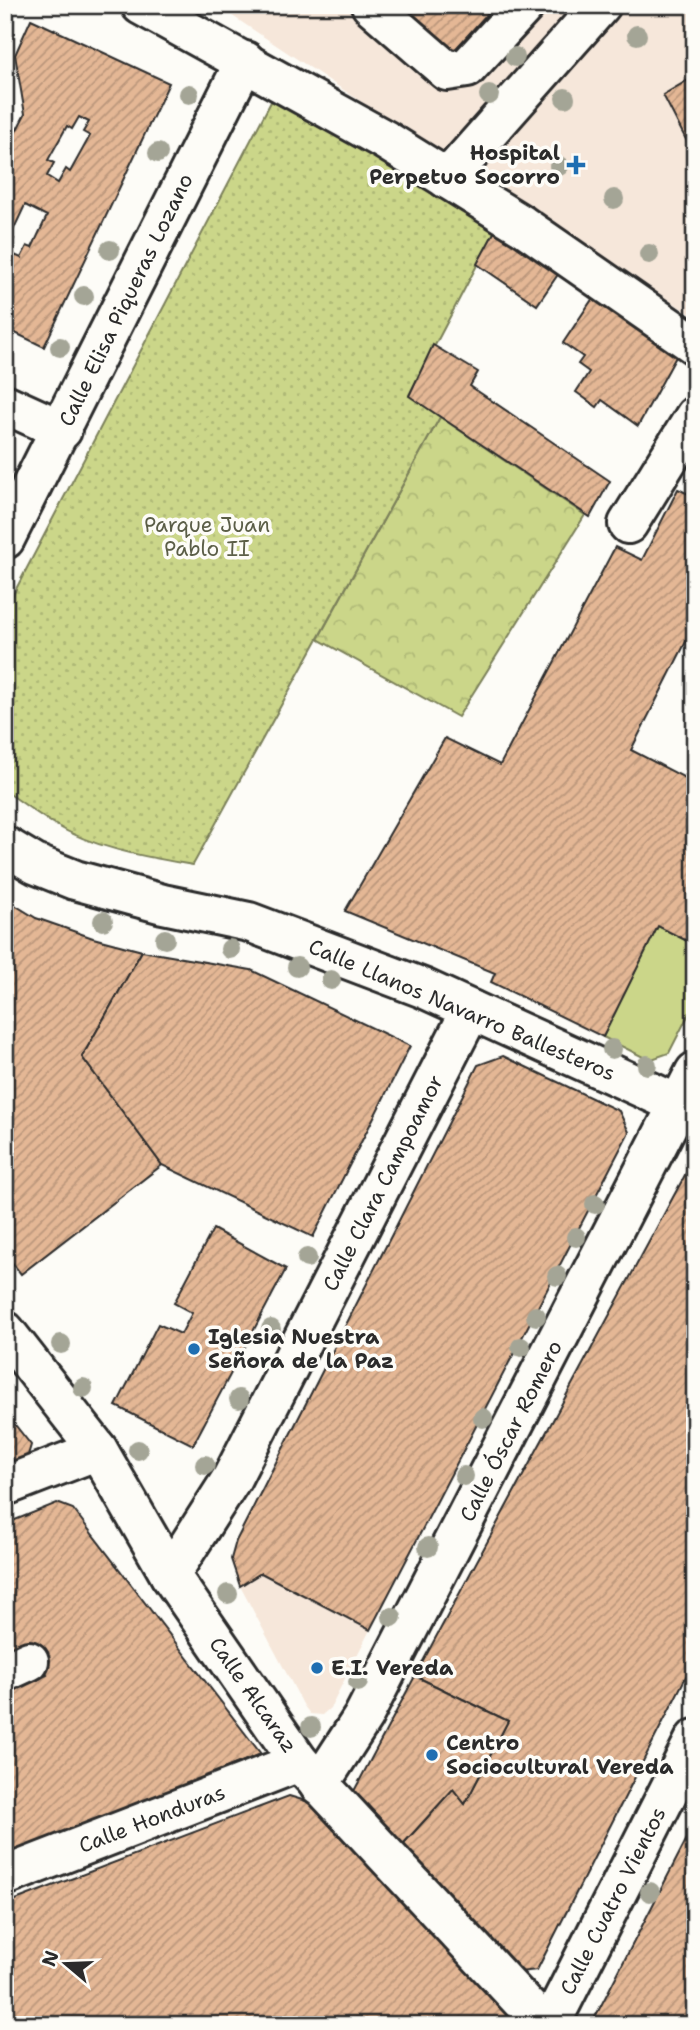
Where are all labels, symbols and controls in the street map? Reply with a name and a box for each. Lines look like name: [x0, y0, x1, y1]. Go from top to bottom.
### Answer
place label: Hospital Perpetuo Socorro: [369, 139, 560, 191]
marker: Hospital Perpetuo Socorro: [566, 155, 586, 175]
street label: Calle Elisa Piqueras Lozano: [52, 169, 200, 431]
park label: Parque Juan Pablo II: [144, 511, 270, 563]
street label: Calle Llanos Navarro Ballesteros: [304, 933, 620, 1087]
street label: Calle Clara Campoamor: [316, 1070, 450, 1296]
place label: Iglesia Nuestra Señora de la Paz: [208, 1323, 394, 1375]
street label: Calle Óscar Romero: [452, 1335, 569, 1526]
marker: Iglesia Nuestra Señora de la Paz: [186, 1341, 202, 1357]
street label: Calle Alcaraz: [203, 1631, 303, 1759]
place label: E.I. Vereda: [331, 1654, 454, 1682]
marker: E.I. Vereda: [309, 1660, 325, 1676]
place label: Centro Sociocultural Vereda: [446, 1729, 674, 1781]
marker: Centro Sociocultural Vereda: [424, 1747, 440, 1763]
street label: Calle Honduras: [75, 1778, 229, 1860]
street label: Calle Cuatro Vientos: [553, 1802, 673, 2000]
north arrow: [32, 1928, 102, 1998]
text: N: [36, 1947, 65, 1970]

